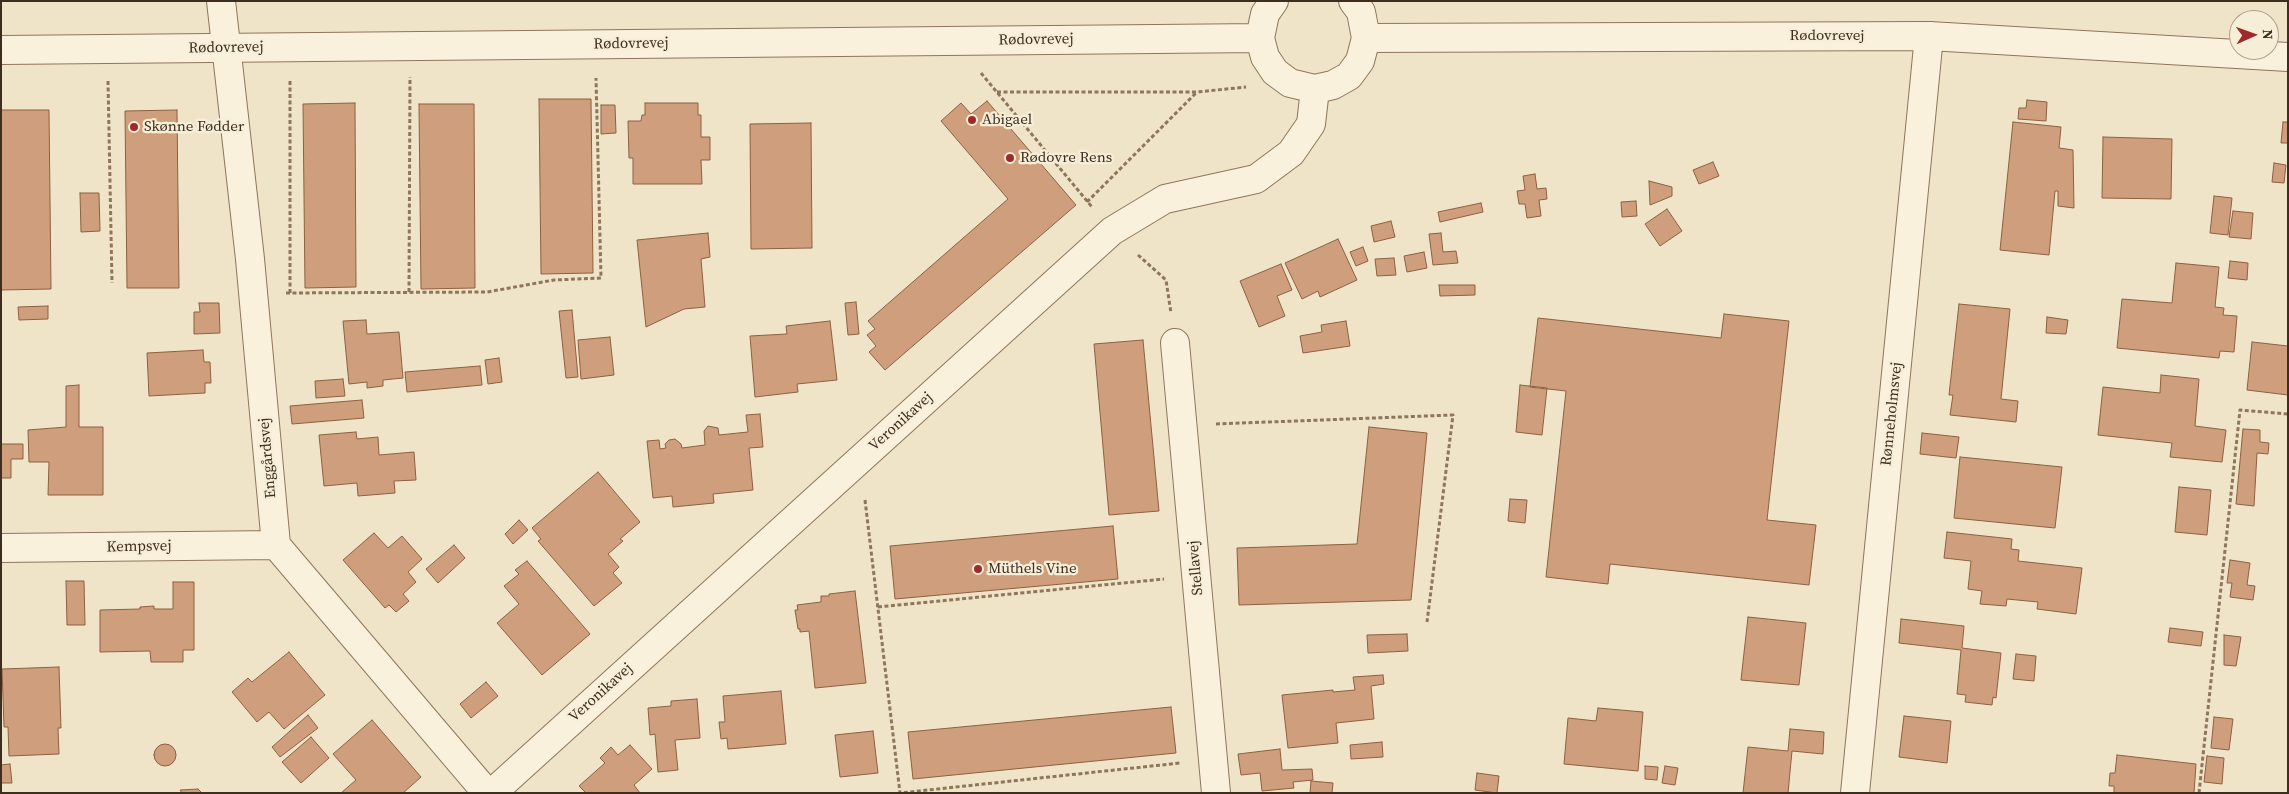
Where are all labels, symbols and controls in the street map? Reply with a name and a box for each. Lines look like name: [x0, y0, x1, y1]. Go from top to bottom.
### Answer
north arrow: [2229, 10, 2279, 60]
street label: Rødovrevej: [1790, 27, 1864, 45]
text: N: [2258, 29, 2278, 40]
street label: Rødovrevej: [998, 30, 1074, 50]
street label: Rødovrevej: [593, 34, 669, 54]
street label: Rødovrevej: [188, 38, 264, 58]
place label: Abigael: [982, 111, 1032, 129]
marker: Abigael: [966, 114, 978, 126]
place label: Skønne Fødder: [144, 118, 244, 136]
marker: Skønne Fødder: [128, 121, 140, 133]
place label: Rødovre Rens: [1020, 149, 1112, 167]
marker: Rødovre Rens: [1004, 152, 1016, 164]
street label: Rønneholmsvej: [1878, 361, 1906, 467]
street label: Veronikavej: [866, 389, 936, 455]
street label: Enggårdsvej: [256, 417, 280, 499]
street label: Kempsvej: [106, 537, 172, 557]
street label: Stellavej: [1185, 540, 1207, 596]
place label: Müthels Vine: [988, 560, 1077, 578]
marker: Müthels Vine: [972, 563, 984, 575]
street label: Veronikavej: [566, 660, 636, 726]

